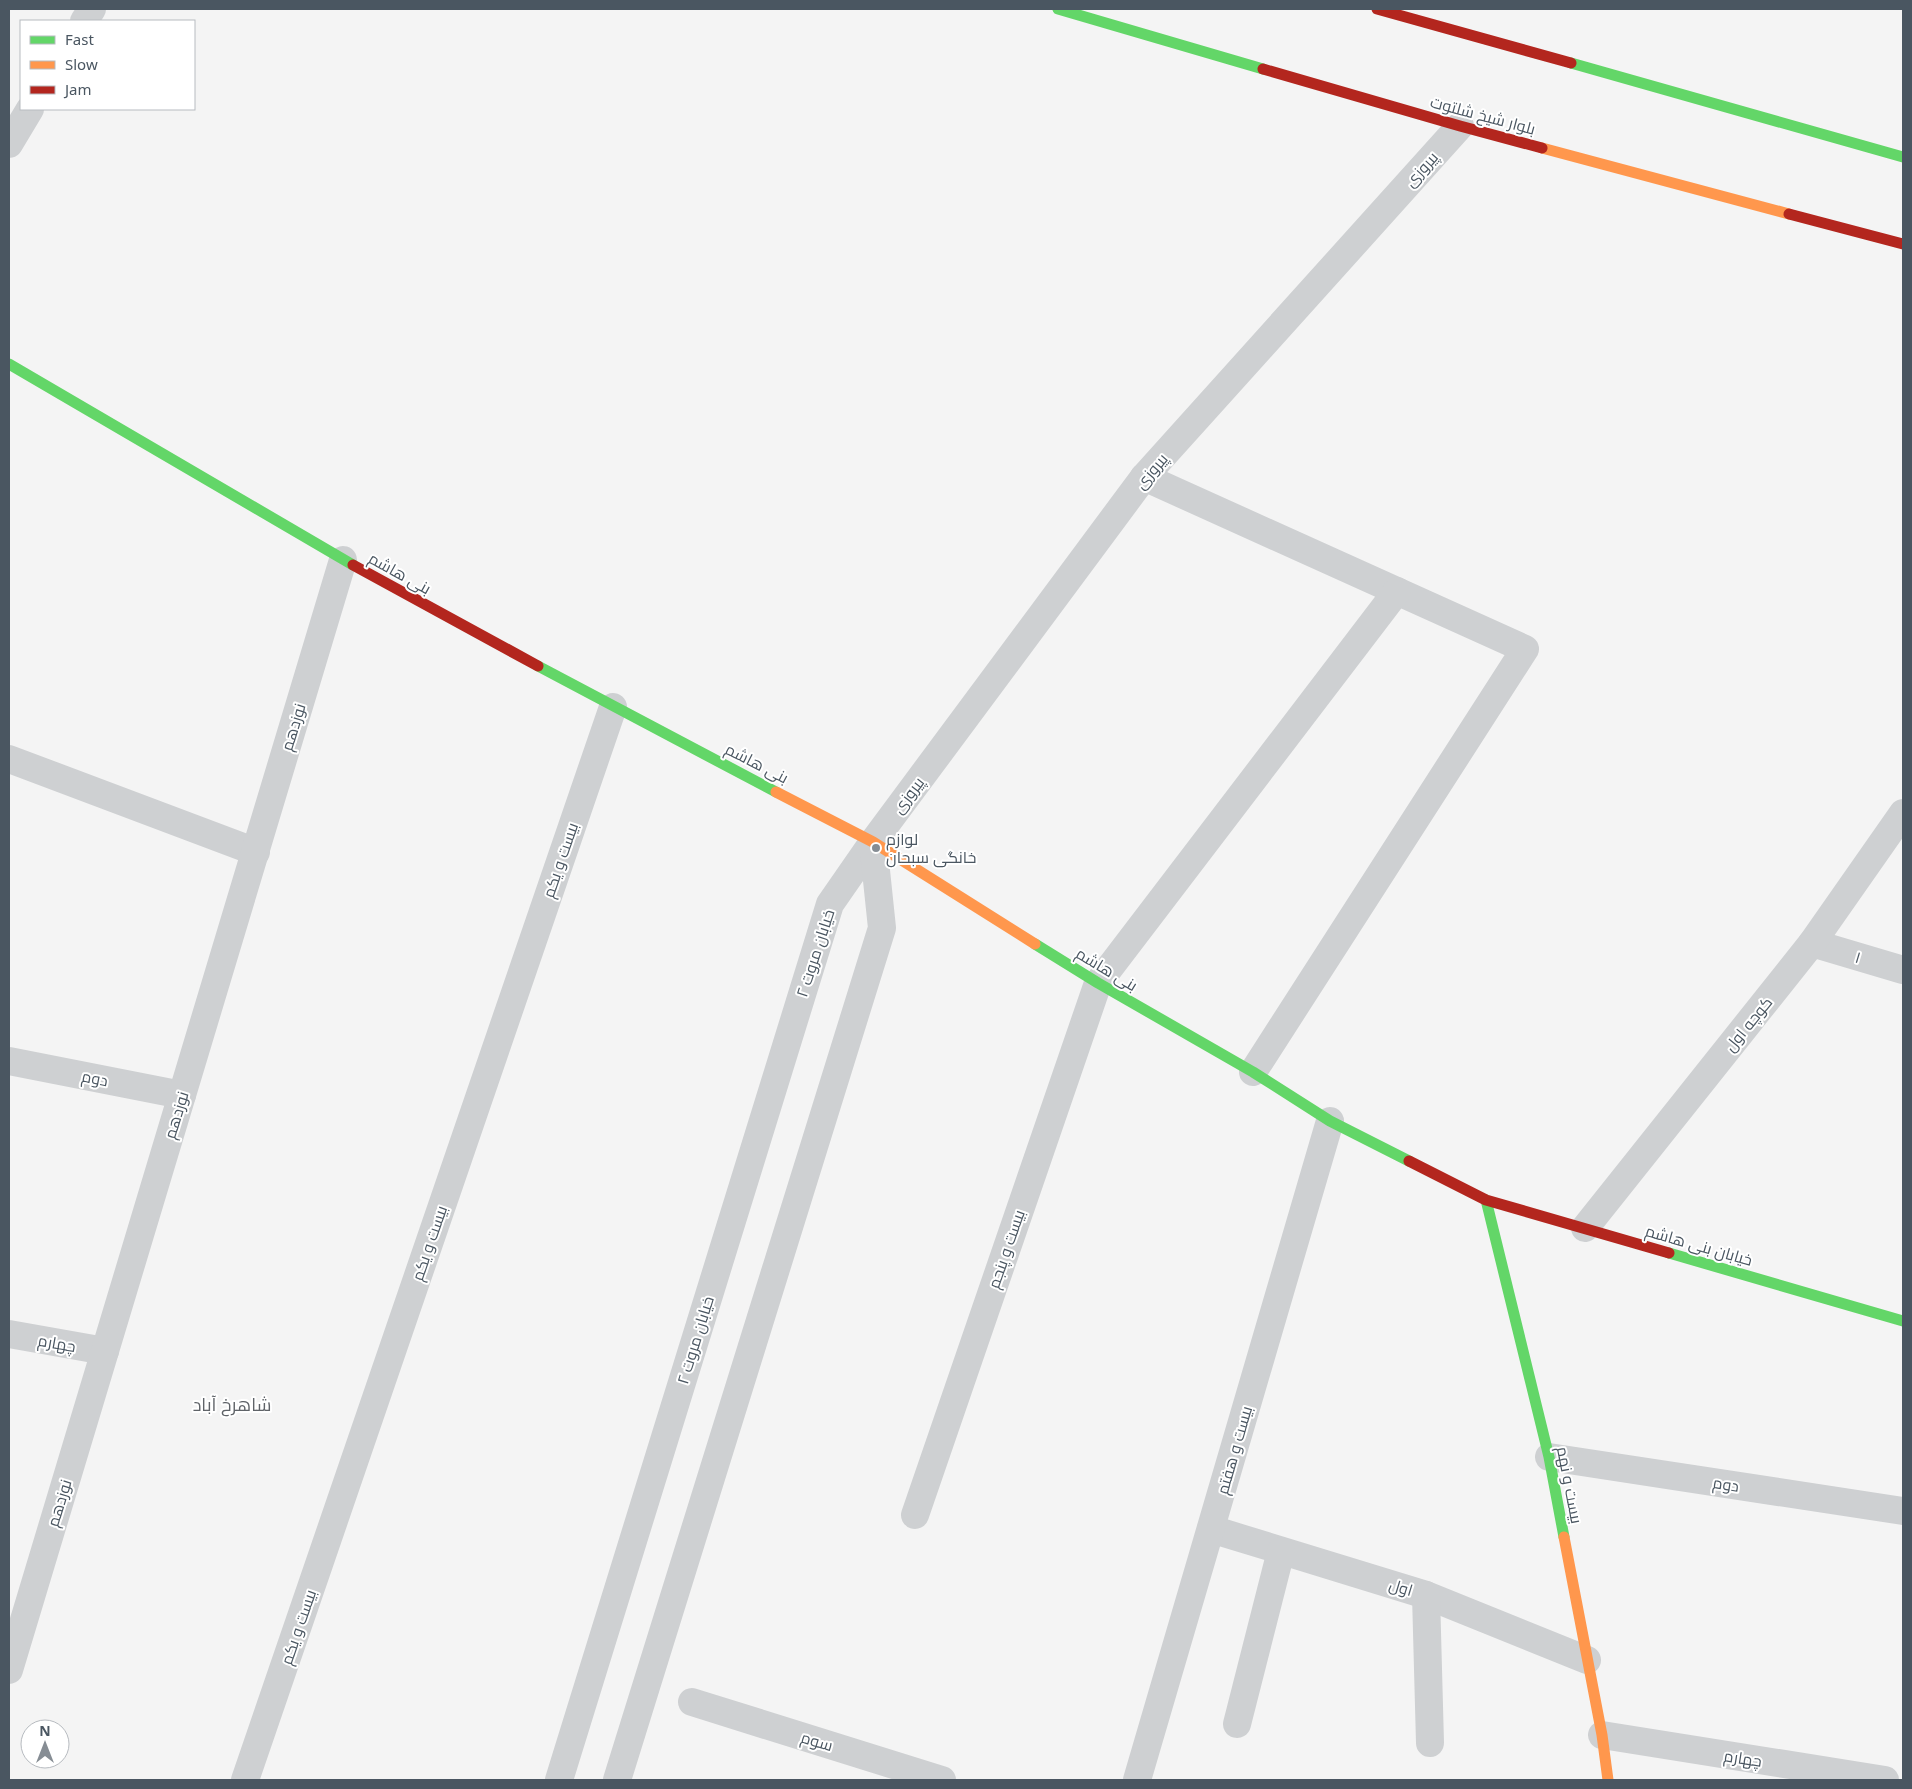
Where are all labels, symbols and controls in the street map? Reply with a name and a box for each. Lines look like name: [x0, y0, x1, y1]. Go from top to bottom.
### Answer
legend: [20, 20, 195, 110]
text: Fast: [65, 29, 94, 49]
text: Slow: [65, 54, 98, 74]
text: Jam: [63, 79, 92, 99]
street label: بلوار شیخ شلتوت: [1428, 90, 1538, 141]
street label: پیروزی: [1399, 146, 1444, 192]
street label: پیروزی: [1129, 448, 1174, 494]
street label: بنی هاشم: [364, 547, 435, 600]
street label: نوزدهم: [275, 700, 312, 754]
street label: بنی هاشم: [721, 738, 793, 789]
street label: پیروزی: [887, 771, 930, 819]
street label: بیست و یکم: [537, 819, 584, 901]
place label: لوازم خانگی سبحان: [886, 828, 976, 868]
marker: لوازم خانگی سبحان: [870, 842, 882, 854]
street label: خیابان مروت ۲: [790, 906, 840, 1000]
street label: بنی هاشم: [1071, 942, 1142, 997]
street label: ۱: [1852, 946, 1864, 968]
street label: کوچه اول: [1719, 992, 1778, 1057]
street label: دوم: [80, 1065, 110, 1092]
street label: نوزدهم: [158, 1088, 195, 1142]
street label: بیست و یکم: [406, 1202, 453, 1284]
street label: بیست و پنجم: [982, 1207, 1031, 1292]
street label: خیابان بنی هاشم: [1643, 1219, 1755, 1272]
street label: خیابان مروت ۲: [671, 1293, 719, 1387]
street label: چهارم: [36, 1329, 78, 1358]
district label: شاهرخ آباد: [193, 1392, 271, 1417]
street label: بیست و هفتم: [1211, 1403, 1258, 1497]
street label: بیست و نهم: [1551, 1445, 1588, 1526]
street label: دوم: [1711, 1471, 1741, 1498]
street label: نوزدهم: [41, 1476, 78, 1530]
street label: اول: [1386, 1573, 1416, 1601]
street label: بیست و یکم: [275, 1586, 322, 1668]
north arrow: [20, 1719, 70, 1769]
text: N: [39, 1721, 51, 1740]
street label: سوم: [798, 1726, 836, 1757]
street label: چهارم: [1722, 1744, 1764, 1773]

